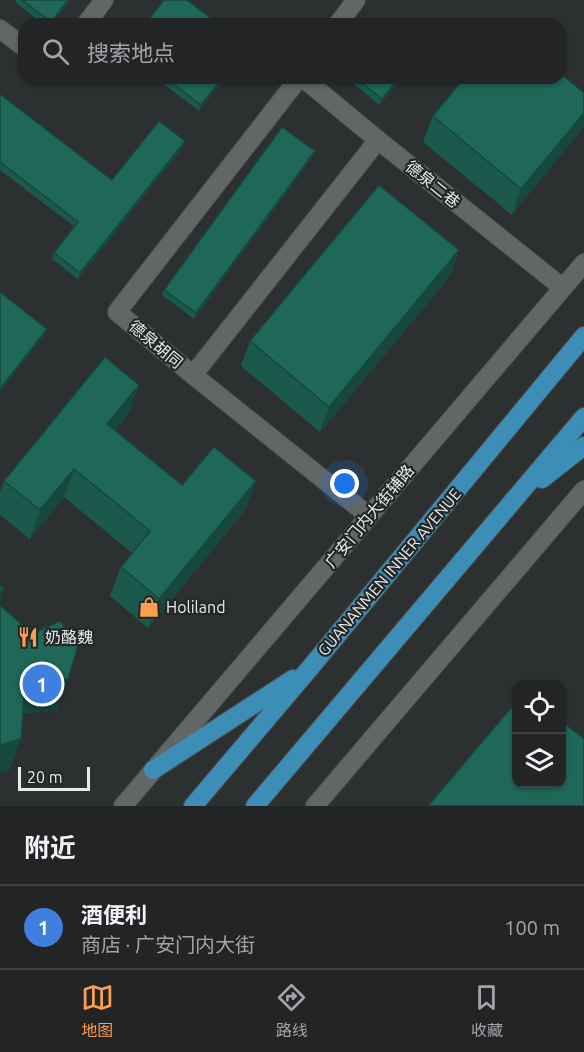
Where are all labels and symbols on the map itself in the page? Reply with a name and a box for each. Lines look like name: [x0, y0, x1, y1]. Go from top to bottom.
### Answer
street label: 德泉二巷: [402, 157, 464, 211]
street label: 德泉胡同: [126, 317, 186, 371]
street label: 广安门内大街辅路: [321, 461, 417, 571]
your location: [330, 469, 359, 498]
street label: GUANANMEN INNER AVENUE: [314, 485, 464, 659]
shop icon: Holiland: [137, 595, 161, 619]
place label: Holiland: [166, 598, 226, 616]
restaurant icon: 奶酪魏: [16, 625, 40, 649]
place label: 奶酪魏: [45, 628, 93, 646]
pin: 1: [22, 662, 62, 706]
scale bar: [18, 764, 90, 792]

